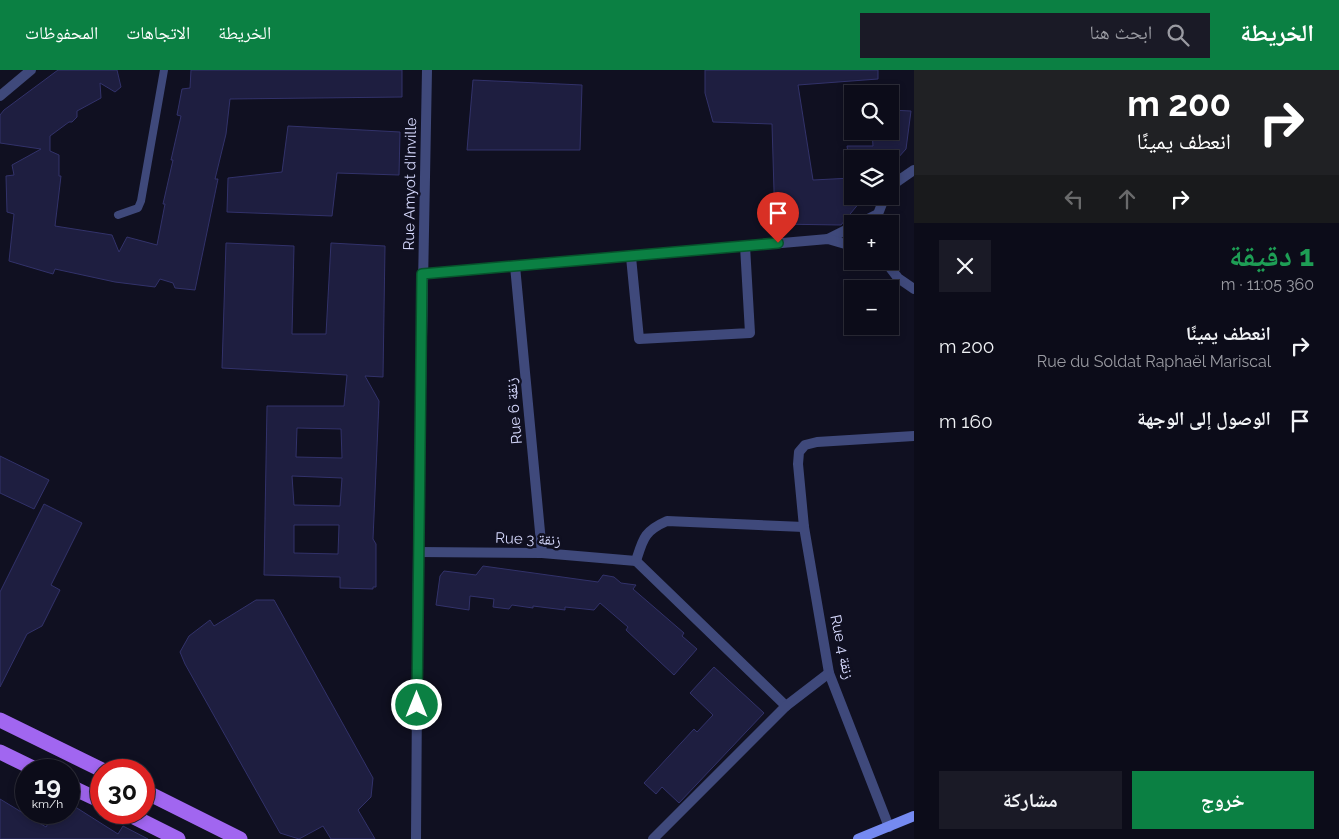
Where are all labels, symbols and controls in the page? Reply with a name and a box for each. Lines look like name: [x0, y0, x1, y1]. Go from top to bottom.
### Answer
search box: [860, 13, 1210, 58]
text: الخريطة: [1240, 18, 1314, 47]
text: ابحث هنا: [1090, 21, 1152, 43]
icon: search: [1164, 21, 1192, 49]
text: المحفوظات: [25, 22, 98, 43]
text: الاتجاهات: [126, 22, 190, 43]
text: الخريطة: [218, 22, 271, 43]
text: 200 m: [1127, 83, 1231, 124]
map controls: [844, 85, 899, 335]
button: search: [844, 85, 899, 140]
icon: right: [1249, 90, 1314, 155]
street label: Rue Amyot d'Inville: [400, 117, 420, 251]
text: انعطف يمينًا: [1137, 128, 1231, 154]
button: layers: [844, 150, 899, 205]
icon: left: [1060, 185, 1088, 213]
icon: ahead: [1113, 185, 1141, 213]
icon: right: [1166, 185, 1194, 213]
pin: [757, 192, 799, 243]
icon: arrive: [764, 199, 792, 227]
button: +: [844, 215, 899, 270]
text: 1 دقيقة: [1229, 238, 1314, 273]
button: close: [939, 240, 991, 292]
text: 360 m · 11:05: [1221, 275, 1314, 294]
button: −: [844, 280, 899, 335]
text: انعطف يمينًا: [1186, 322, 1271, 344]
icon: right: [1286, 332, 1314, 360]
text: 200 m: [939, 335, 994, 357]
text: Rue du Soldat Raphaël Mariscal: [1037, 352, 1271, 371]
street label: Rue 6 زنقة: [502, 377, 526, 445]
text: الوصول إلى الوجهة: [1137, 407, 1271, 429]
icon: arrive: [1286, 407, 1314, 435]
text: 160 m: [939, 410, 993, 432]
street label: Rue 3 زنقة: [495, 529, 561, 549]
street label: Rue 4 زنقة: [826, 613, 858, 681]
position arrow: [390, 678, 442, 730]
speed limit sign: 30: [90, 759, 155, 824]
text: 19: [34, 770, 61, 800]
button: مشاركة: [939, 771, 1122, 829]
button: خروج: [1132, 771, 1314, 829]
text: km/h: [32, 797, 63, 811]

